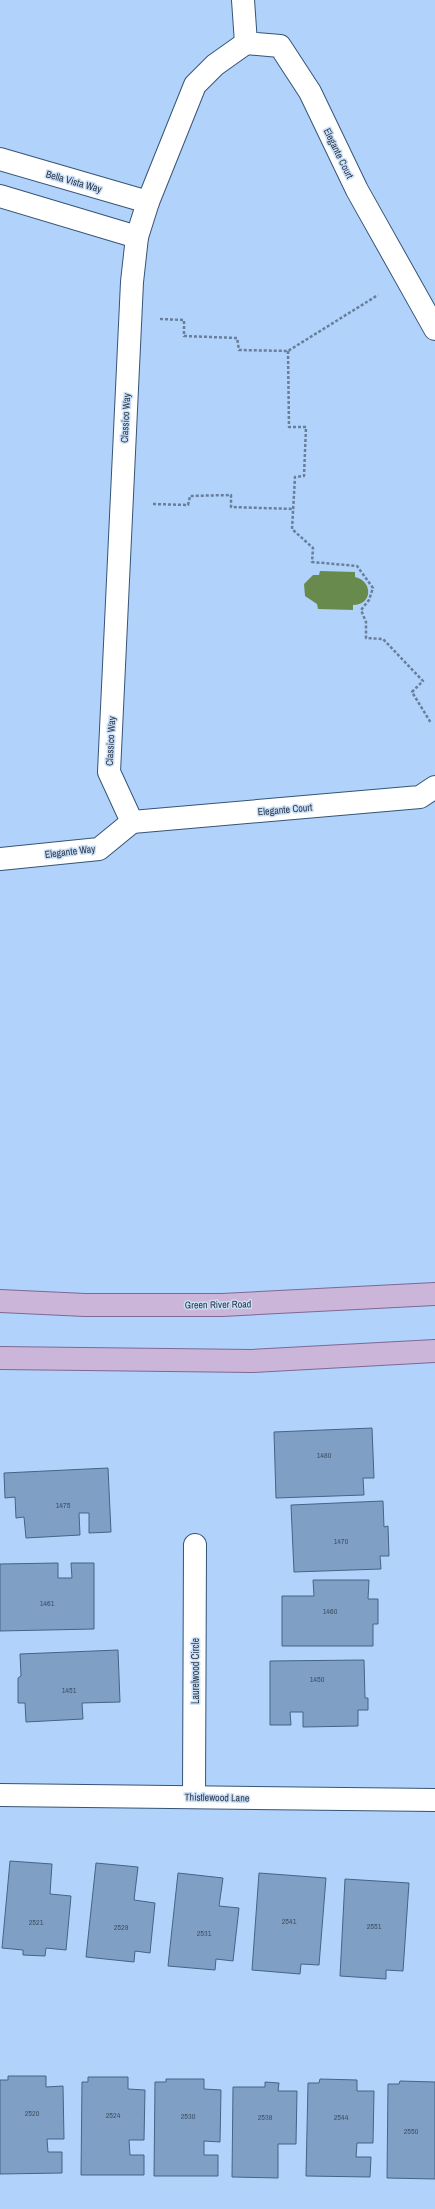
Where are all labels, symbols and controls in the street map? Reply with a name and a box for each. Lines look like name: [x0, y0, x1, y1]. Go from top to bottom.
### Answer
street label: Elegante Court: [321, 126, 357, 181]
street label: Bella Vista Way: [44, 167, 104, 196]
street label: Classico Way: [118, 392, 133, 443]
street label: Classico Way: [103, 715, 118, 766]
street label: Elegante Court: [257, 801, 314, 818]
street label: Elegante Way: [44, 842, 97, 861]
street label: Green River Road: [185, 1297, 251, 1312]
house number: 1480: [317, 1450, 332, 1460]
house number: 1475: [56, 1500, 71, 1510]
house number: 1470: [334, 1536, 349, 1546]
house number: 1461: [40, 1598, 55, 1608]
house number: 1460: [323, 1606, 338, 1616]
street label: Laurelwood Circle: [189, 1638, 202, 1704]
house number: 1450: [310, 1674, 325, 1684]
house number: 1451: [62, 1685, 77, 1695]
street label: Thistlewood Lane: [185, 1790, 250, 1805]
house number: 2541: [282, 1916, 297, 1926]
house number: 2521: [29, 1917, 44, 1927]
house number: 2551: [367, 1921, 382, 1931]
house number: 2529: [114, 1922, 129, 1932]
house number: 2531: [197, 1928, 212, 1938]
house number: 2520: [25, 2108, 40, 2118]
house number: 2524: [106, 2110, 121, 2120]
house number: 2530: [181, 2111, 196, 2121]
house number: 2538: [258, 2112, 273, 2122]
house number: 2544: [334, 2112, 349, 2122]
house number: 2550: [404, 2126, 419, 2136]

